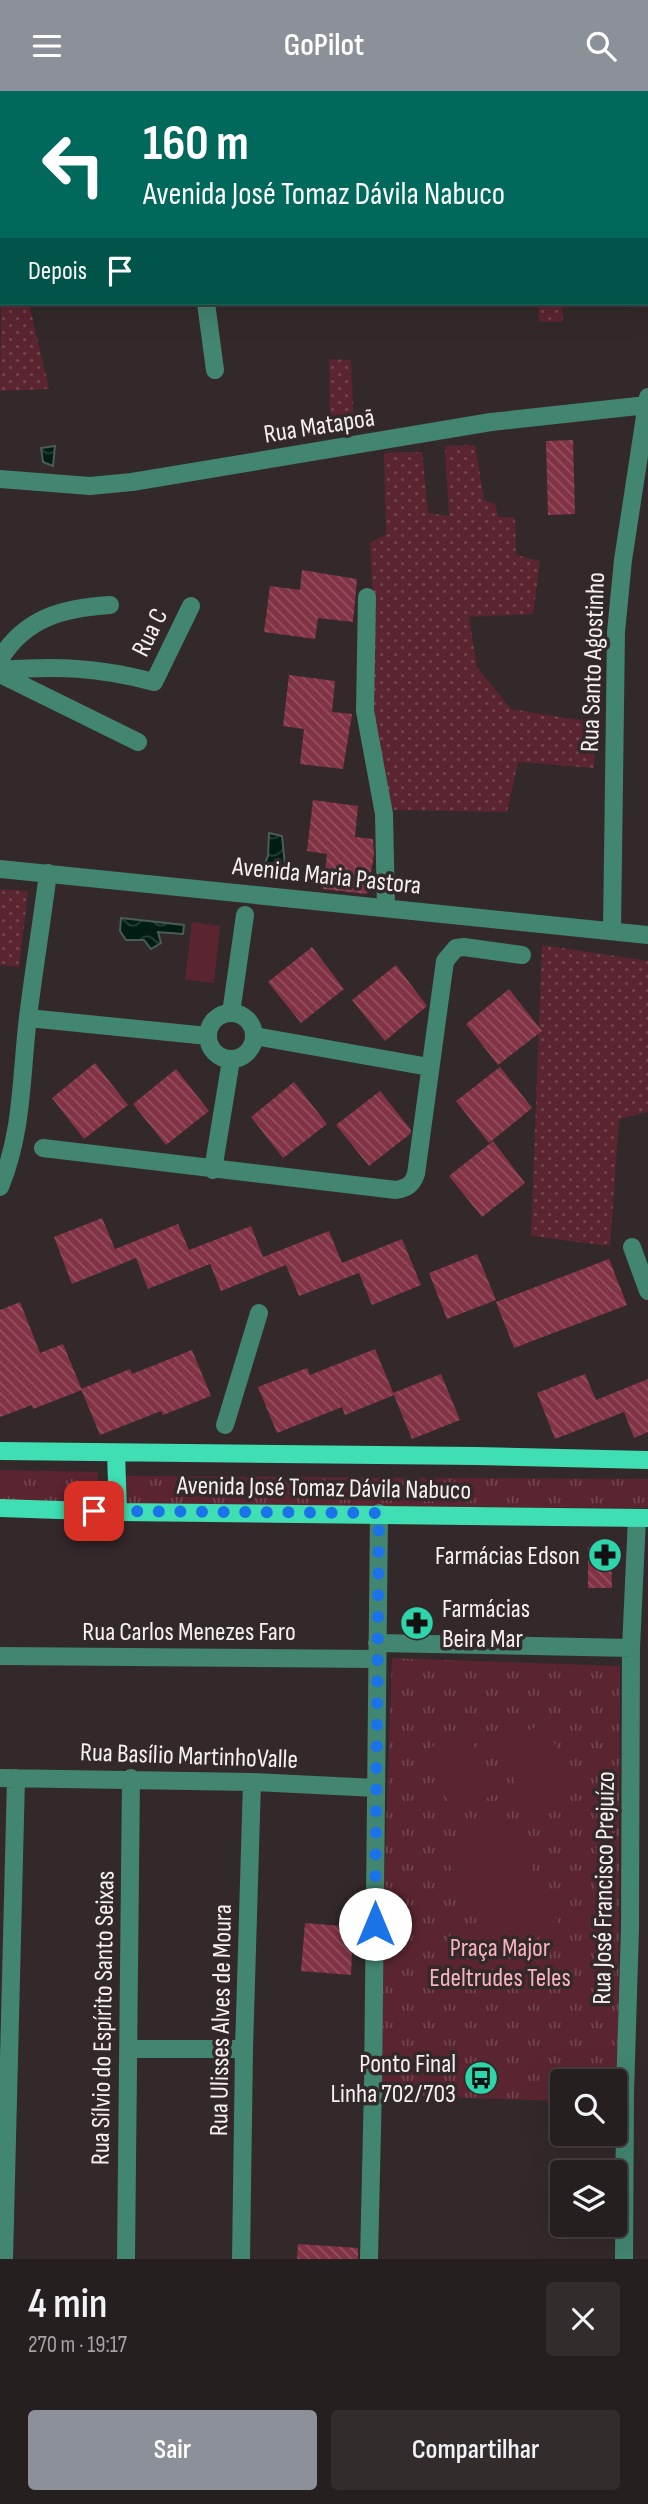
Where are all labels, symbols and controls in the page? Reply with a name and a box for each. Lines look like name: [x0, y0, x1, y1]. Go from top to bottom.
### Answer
text: GoPilot: [284, 26, 364, 65]
icon: menu: [28, 27, 66, 65]
icon: search: [582, 27, 620, 65]
text: 160 m: [143, 115, 249, 174]
icon: left: [28, 119, 119, 210]
text: Avenida José Tomaz Dávila Nabuco: [143, 175, 505, 214]
icon: arrive: [101, 252, 139, 290]
text: Depois: [28, 256, 87, 287]
street label: Rua Matapoã: [262, 402, 377, 451]
street label: Rua Santo Agostinho: [575, 572, 612, 752]
street label: Rua C: [126, 604, 175, 662]
street label: Avenida Maria Pastora: [230, 851, 423, 902]
street label: Avenida José Tomaz Dávila Nabuco: [176, 1470, 471, 1507]
pin: [64, 1481, 124, 1541]
icon: arrive: [75, 1492, 113, 1530]
pharmacy icon: Farmácias Edson: [586, 1536, 624, 1574]
place label: Farmácias Edson: [435, 1541, 580, 1572]
place label: Farmácias Beira Mar: [442, 1594, 530, 1655]
pharmacy icon: Farmácias Beira Mar: [398, 1604, 436, 1642]
street label: Rua Carlos Menezes Faro: [82, 1617, 296, 1648]
street label: Rua Basílio MartinhoValle: [79, 1737, 298, 1776]
street label: Rua José Francisco Prejuízo: [587, 1771, 622, 2005]
street label: Rua Sílvio do Espírito Santo Seixas: [85, 1871, 122, 2165]
position arrow: [338, 1887, 412, 1961]
street label: Rua Ulisses Alves de Moura: [204, 1904, 239, 2136]
park label: Praça Major Edeltrudes Teles: [429, 1933, 571, 1994]
place label: Ponto Final Linha 702/703: [330, 2049, 456, 2110]
bus stop icon: Ponto Final Linha 702/703: [462, 2059, 500, 2097]
map controls: [550, 2069, 627, 2237]
button: search: [550, 2069, 627, 2146]
button: layers: [550, 2160, 627, 2237]
text: 4 min: [28, 2279, 107, 2330]
button: close: [546, 2282, 620, 2356]
text: 270 m · 19:17: [28, 2331, 127, 2359]
button: Sair: [28, 2410, 317, 2490]
button: Compartilhar: [331, 2410, 620, 2490]

